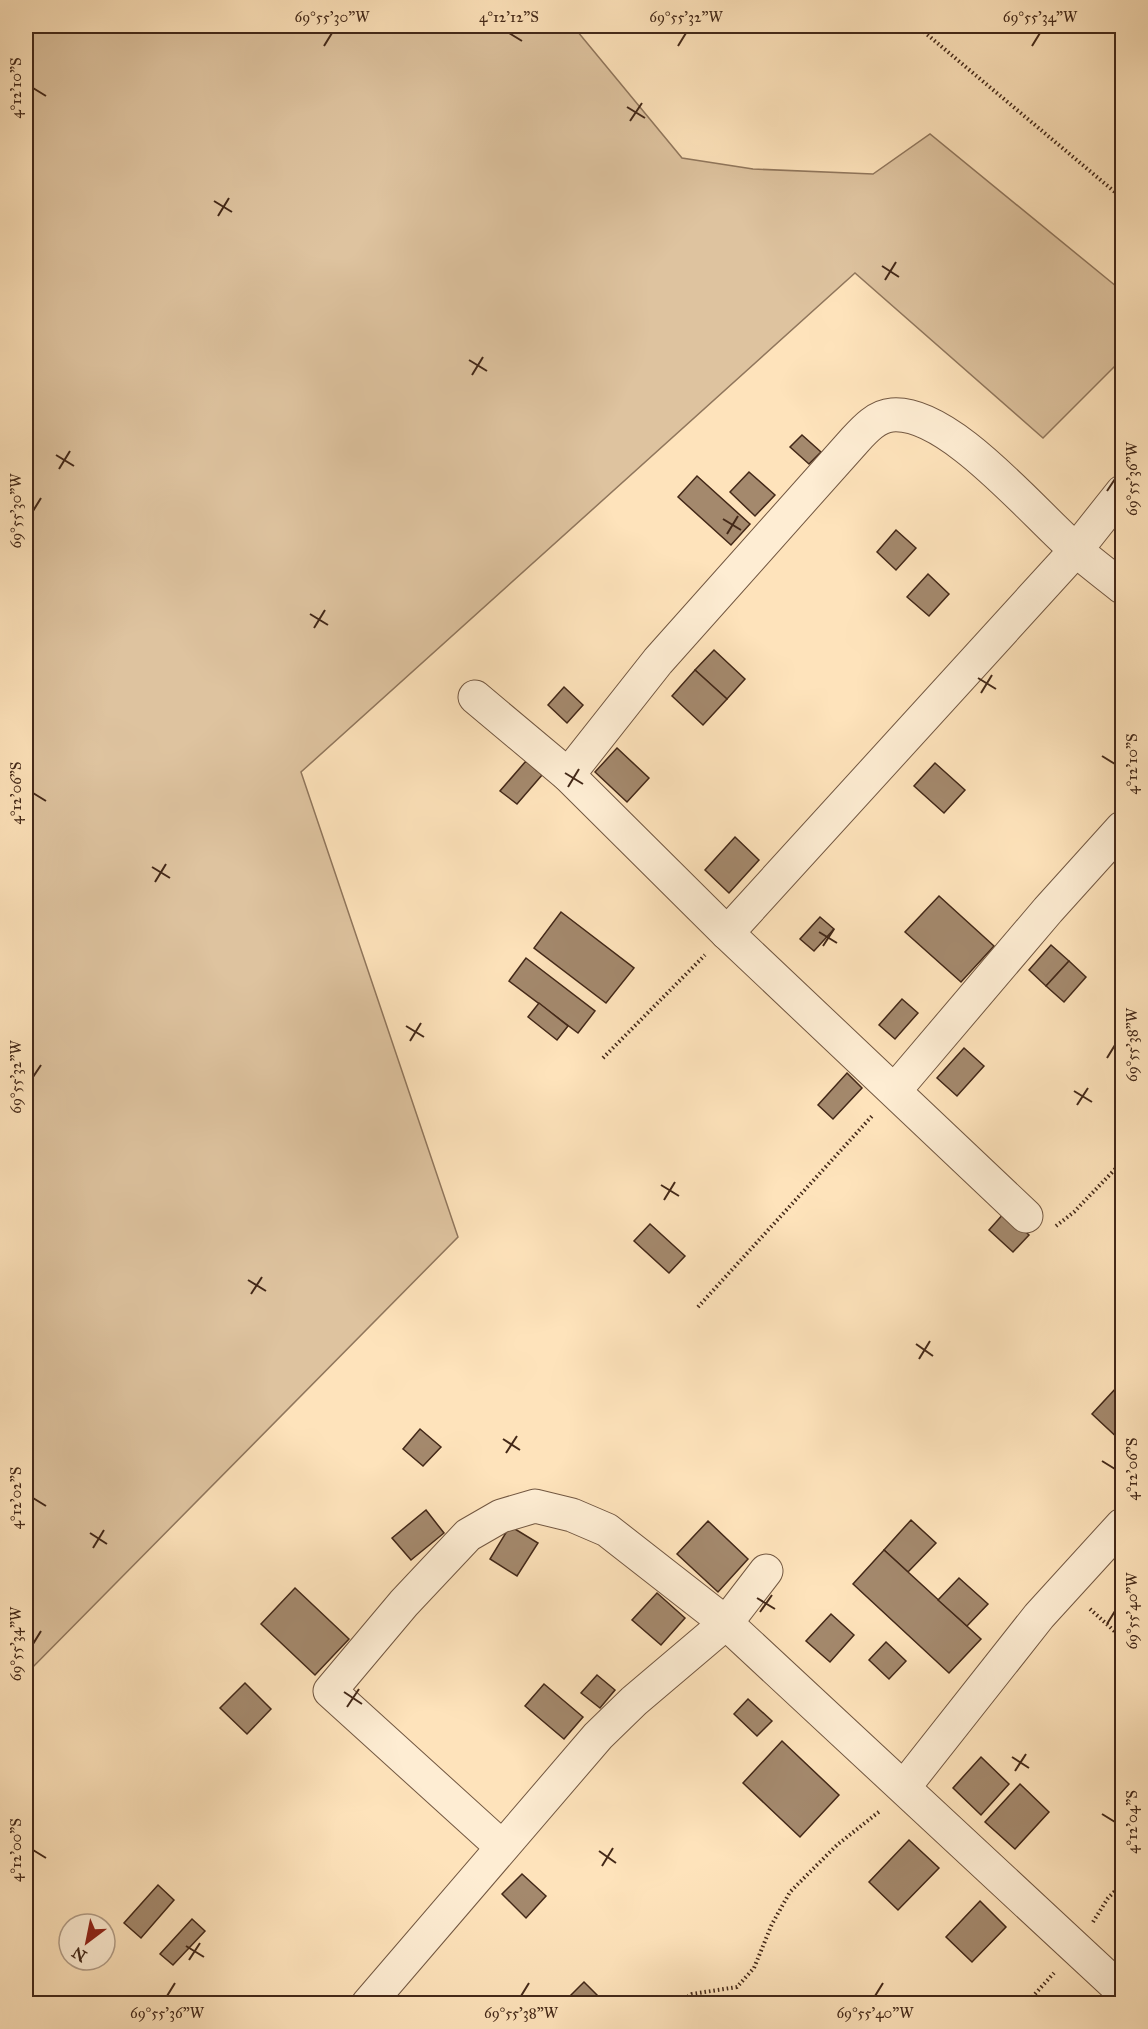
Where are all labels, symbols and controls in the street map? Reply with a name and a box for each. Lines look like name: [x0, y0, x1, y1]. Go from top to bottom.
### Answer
text: 69°55'30"W: [295, 8, 370, 26]
text: 4°12'12"S: [479, 8, 539, 26]
text: 69°55'32"W: [649, 8, 723, 26]
text: 69°55'34"W: [1003, 8, 1078, 26]
text: 4°12'10"S: [7, 57, 25, 119]
text: 69°55'36"W: [1123, 441, 1141, 516]
text: 69°55'30"W: [7, 473, 25, 548]
text: 4°12'10"S: [1123, 733, 1141, 795]
text: 4°12'06"S: [7, 762, 25, 824]
text: 69°55'38"W: [1123, 1007, 1141, 1082]
text: 69°55'32"W: [7, 1040, 25, 1114]
text: 4°12'06"S: [1123, 1438, 1141, 1500]
text: 4°12'02"S: [7, 1467, 25, 1529]
text: 69°55'40"W: [1123, 1572, 1141, 1650]
text: 69°55'34"W: [7, 1606, 25, 1681]
text: 4°12'04"S: [1123, 1790, 1141, 1854]
text: 4°12'00"S: [7, 1818, 25, 1882]
north arrow: [57, 1912, 117, 1972]
text: N: [68, 1942, 90, 1966]
text: 69°55'36"W: [130, 2004, 205, 2022]
text: 69°55'38"W: [484, 2004, 559, 2022]
text: 69°55'40"W: [836, 2004, 914, 2022]

